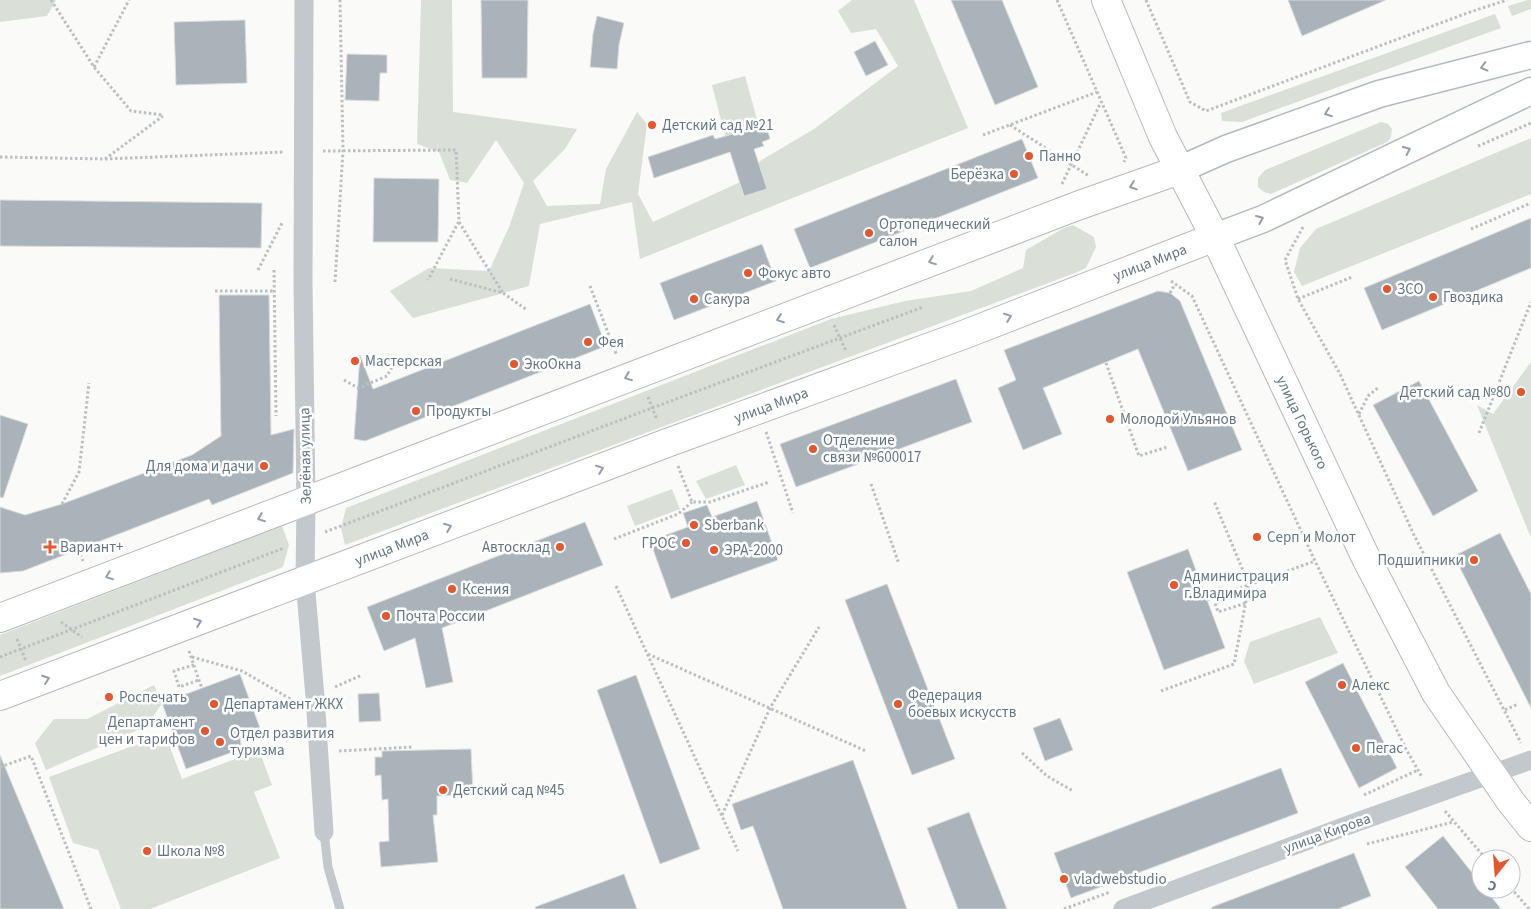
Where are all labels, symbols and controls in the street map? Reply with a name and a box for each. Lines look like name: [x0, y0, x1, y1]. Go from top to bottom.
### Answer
one-way arrow: [1479, 61, 1488, 72]
one-way arrow: [1324, 107, 1333, 117]
place label: Детский сад №21: [662, 115, 773, 136]
marker: Детский сад №21: [646, 119, 658, 131]
one-way arrow: [1402, 145, 1411, 156]
place label: Панно: [1039, 146, 1081, 167]
marker: Панно: [1023, 150, 1035, 162]
place label: Берёзка: [950, 164, 1004, 185]
marker: Берёзка: [1008, 168, 1020, 180]
one-way arrow: [1130, 180, 1138, 190]
place label: Ортопедический салон: [879, 214, 990, 252]
one-way arrow: [1256, 215, 1264, 225]
marker: Ортопедический салон: [863, 227, 875, 239]
street label: улица Мира: [1110, 239, 1190, 287]
one-way arrow: [928, 255, 937, 265]
place label: Фокус авто: [758, 263, 831, 284]
marker: Фокус авто: [742, 267, 754, 279]
place label: ЗСО: [1397, 279, 1423, 300]
marker: ЗСО: [1381, 283, 1393, 295]
place label: Гвоздика: [1443, 287, 1503, 308]
place label: Сакура: [704, 289, 750, 310]
marker: Гвоздика: [1427, 291, 1439, 303]
marker: Сакура: [688, 293, 700, 305]
one-way arrow: [776, 313, 785, 323]
one-way arrow: [1004, 313, 1012, 323]
place label: Фея: [598, 332, 624, 353]
marker: Фея: [582, 336, 594, 348]
place label: Мастерская: [365, 351, 442, 372]
place label: ЭкоОкна: [524, 354, 581, 375]
marker: Мастерская: [349, 355, 361, 367]
marker: ЭкоОкна: [508, 358, 520, 370]
one-way arrow: [624, 371, 633, 381]
street label: улица Горького: [1271, 372, 1333, 473]
street label: улица Мира: [731, 382, 811, 429]
place label: Детский сад №80: [1400, 382, 1511, 403]
marker: Детский сад №80: [1515, 386, 1527, 398]
place label: Продукты: [426, 401, 491, 422]
marker: Продукты: [410, 405, 422, 417]
street label: Зелёная улица: [294, 407, 317, 505]
place label: Молодой Ульянов: [1120, 409, 1237, 430]
marker: Молодой Ульянов: [1104, 413, 1116, 425]
place label: Отделение связи №600017: [823, 430, 922, 468]
marker: Отделение связи №600017: [807, 443, 819, 455]
place label: Для дома и дачи: [146, 456, 254, 477]
marker: Для дома и дачи: [258, 460, 270, 472]
one-way arrow: [595, 464, 603, 474]
one-way arrow: [257, 512, 265, 522]
place label: Sberbank: [704, 515, 765, 536]
marker: Sberbank: [688, 519, 700, 531]
one-way arrow: [443, 522, 452, 533]
street label: улица Мира: [352, 524, 432, 571]
place label: Серп и Молот: [1267, 527, 1356, 548]
marker: Серп и Молот: [1251, 531, 1263, 543]
place label: ГРОС: [642, 533, 676, 554]
place label: Вариант+: [60, 537, 124, 558]
place label: Автосклад: [482, 537, 550, 558]
marker: ГРОС: [680, 537, 692, 549]
place label: ЭРА-2000: [724, 540, 783, 561]
marker: Вариант+: [44, 541, 56, 553]
marker: Автосклад: [554, 541, 566, 553]
marker: ЭРА-2000: [708, 544, 720, 556]
place label: Подшипники: [1377, 550, 1464, 571]
marker: Подшипники: [1468, 554, 1480, 566]
place label: Администрация г.Владимира: [1184, 566, 1289, 604]
one-way arrow: [105, 570, 114, 580]
place label: Ксения: [462, 579, 509, 600]
marker: Администрация г.Владимира: [1168, 579, 1180, 591]
marker: Ксения: [446, 583, 458, 595]
place label: Почта России: [396, 606, 485, 627]
marker: Почта России: [380, 610, 392, 622]
one-way arrow: [193, 618, 202, 628]
one-way arrow: [41, 675, 49, 685]
place label: Алекс: [1352, 675, 1390, 696]
marker: Алекс: [1336, 679, 1348, 691]
place label: Федерация боевых искусств: [908, 685, 1017, 723]
place label: Роспечать: [119, 687, 187, 708]
marker: Роспечать: [103, 691, 115, 703]
place label: Департамент ЖКХ: [224, 694, 344, 715]
marker: Департамент ЖКХ: [208, 698, 220, 710]
marker: Федерация боевых искусств: [892, 698, 904, 710]
place label: Департамент цен и тарифов: [99, 712, 195, 750]
place label: Отдел развития туризма: [230, 723, 335, 761]
marker: Департамент цен и тарифов: [199, 725, 211, 737]
marker: Отдел развития туризма: [214, 736, 226, 748]
place label: Пегас: [1366, 738, 1403, 759]
marker: Пегас: [1350, 742, 1362, 754]
place label: Детский сад №45: [453, 780, 564, 801]
marker: Детский сад №45: [437, 784, 449, 796]
street label: улица Кирова: [1281, 808, 1374, 859]
place label: Школа №8: [157, 841, 225, 862]
marker: Школа №8: [141, 845, 153, 857]
north arrow: [1471, 849, 1521, 899]
place label: vladwebstudio: [1074, 869, 1167, 890]
marker: vladwebstudio: [1058, 873, 1070, 885]
text: С: [1486, 875, 1499, 896]

